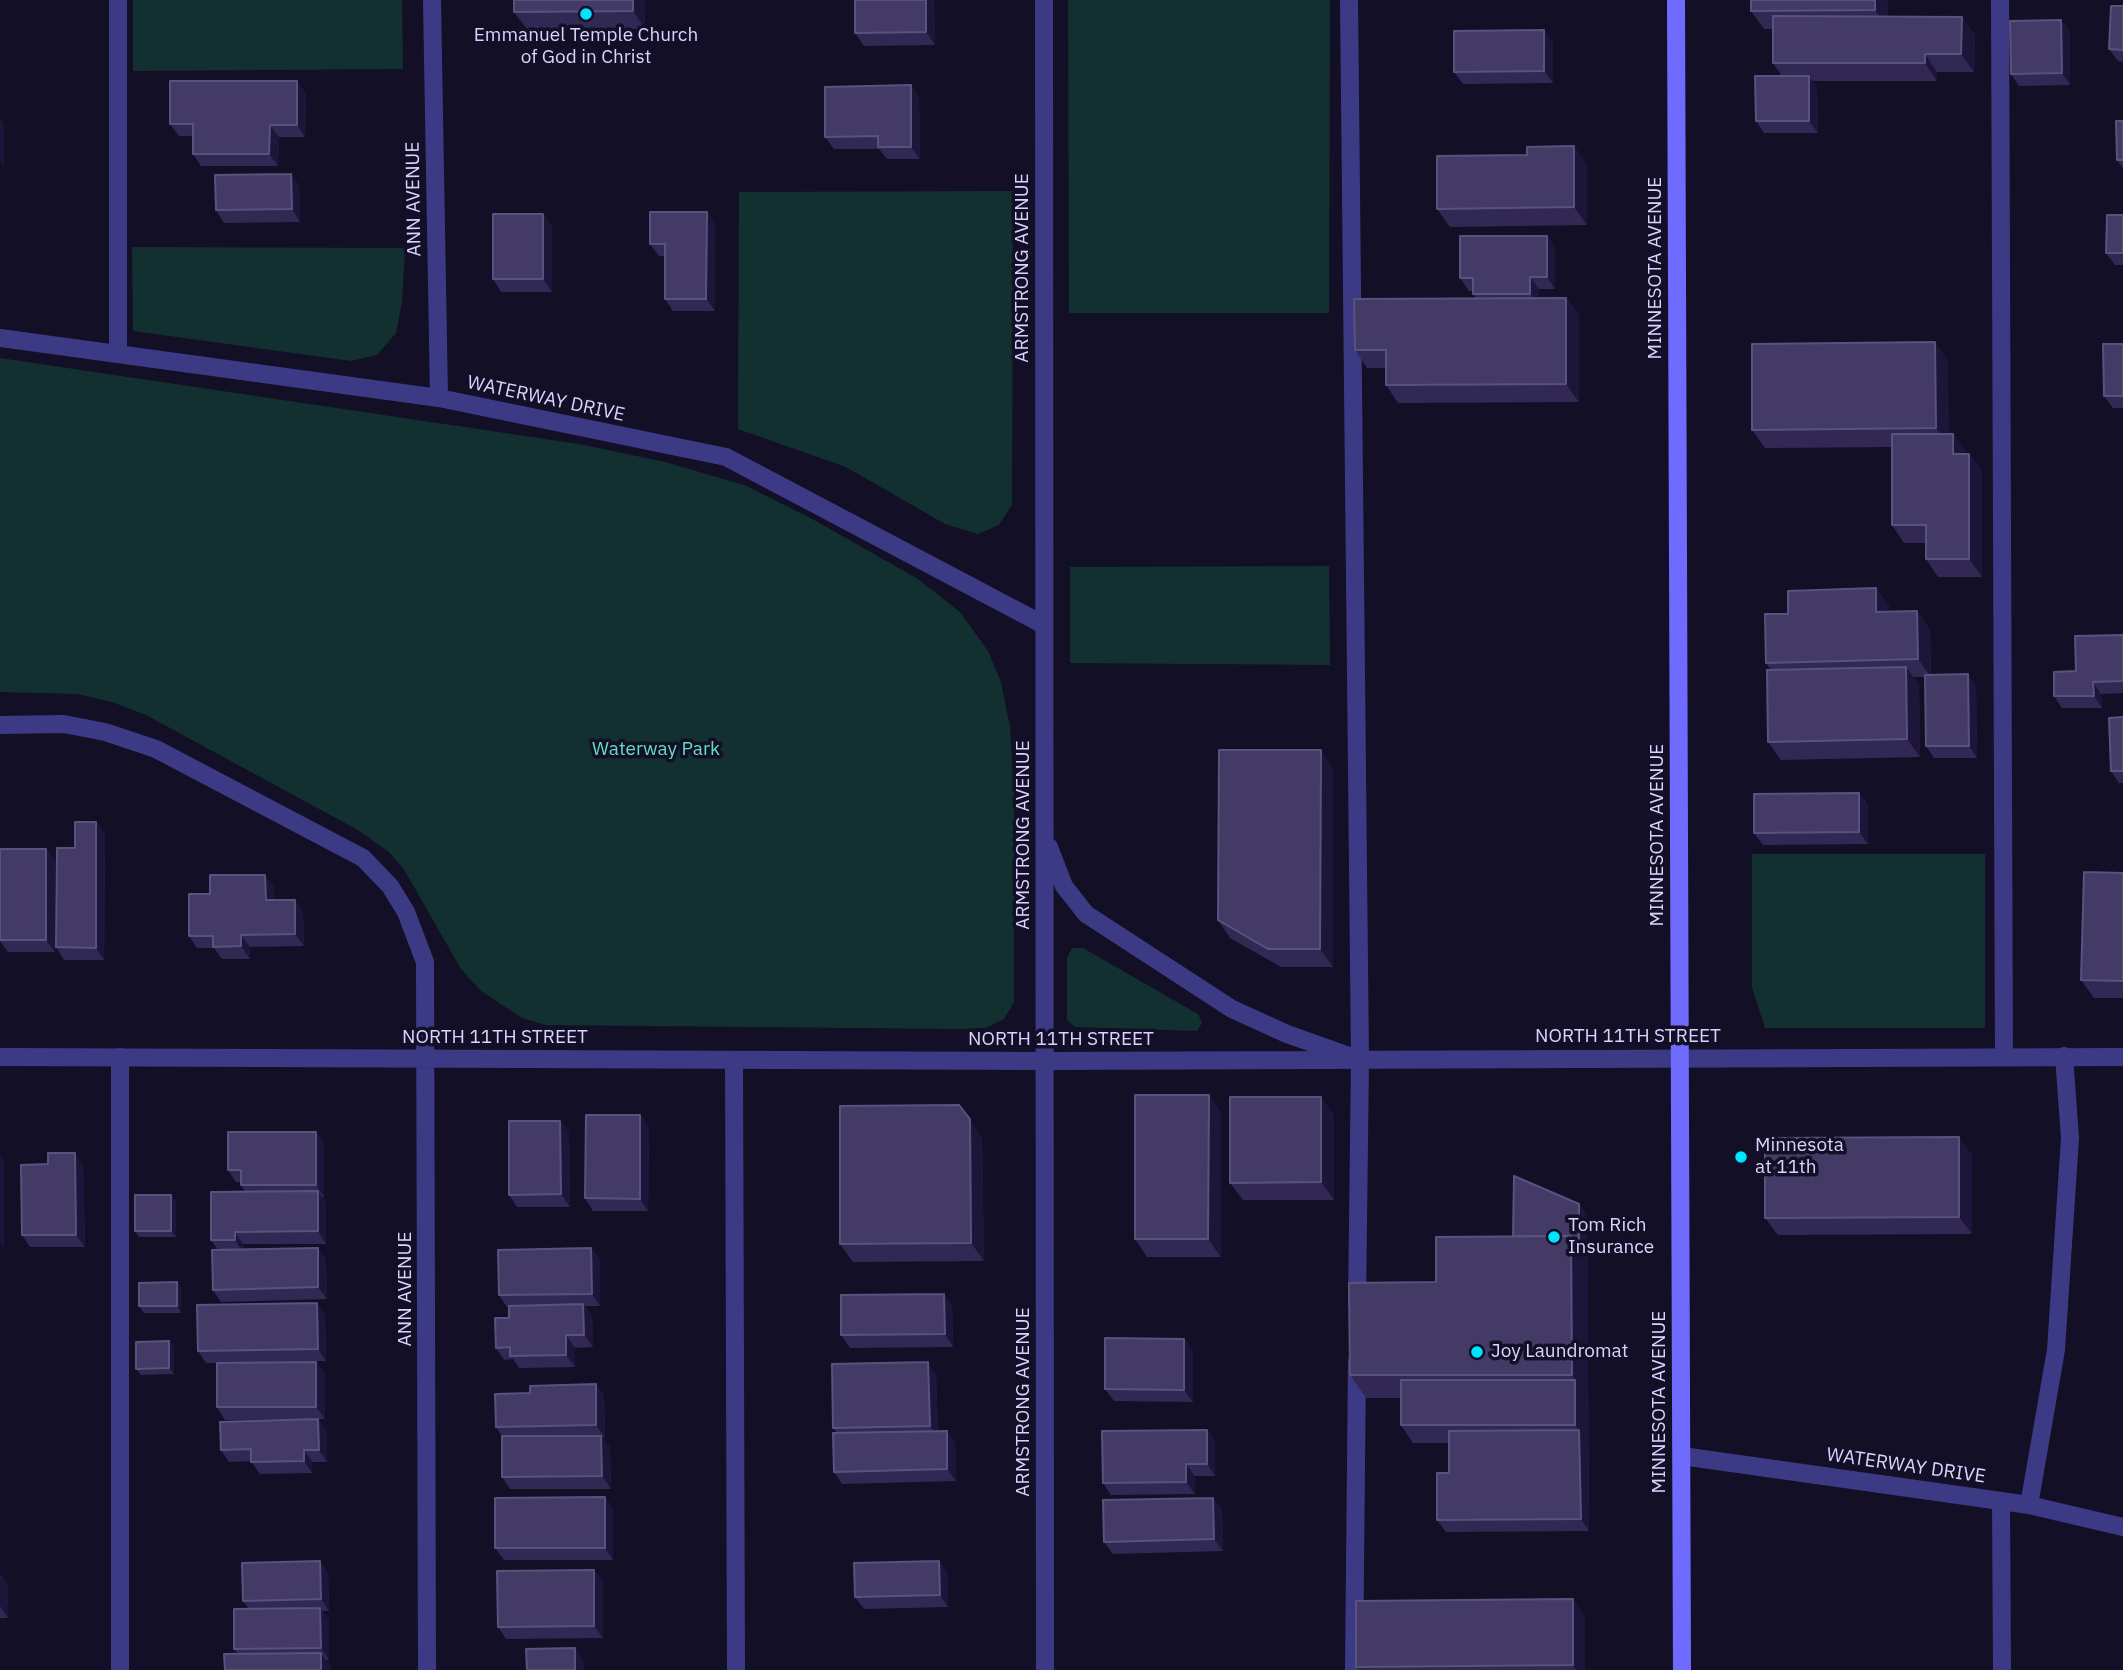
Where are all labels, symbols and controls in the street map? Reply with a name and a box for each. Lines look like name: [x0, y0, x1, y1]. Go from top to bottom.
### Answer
marker: Emmanuel Temple Church of God in Christ: [578, 6, 594, 22]
place label: Emmanuel Temple Church of God in Christ: [474, 25, 698, 69]
street label: ANN AVENUE: [402, 141, 426, 257]
street label: ARMSTRONG AVENUE: [1012, 173, 1034, 363]
street label: MINNESOTA AVENUE: [1645, 177, 1667, 359]
street label: WATERWAY DRIVE: [465, 371, 627, 427]
park label: Waterway Park: [592, 739, 720, 761]
street label: ARMSTRONG AVENUE: [1013, 740, 1035, 930]
street label: MINNESOTA AVENUE: [1647, 744, 1669, 926]
street label: NORTH 11TH STREET: [1535, 1026, 1721, 1048]
street label: NORTH 11TH STREET: [402, 1027, 588, 1049]
street label: NORTH 11TH STREET: [968, 1029, 1154, 1051]
place label: Minnesota at 11th: [1755, 1135, 1844, 1179]
marker: Minnesota at 11th: [1733, 1149, 1749, 1165]
place label: Tom Rich Insurance: [1568, 1215, 1654, 1259]
marker: Tom Rich Insurance: [1546, 1229, 1562, 1245]
street label: ANN AVENUE: [395, 1232, 417, 1346]
street label: ARMSTRONG AVENUE: [1013, 1307, 1035, 1497]
street label: MINNESOTA AVENUE: [1649, 1311, 1671, 1493]
place label: Joy Laundromat: [1491, 1341, 1628, 1363]
marker: Joy Laundromat: [1469, 1344, 1485, 1360]
street label: WATERWAY DRIVE: [1825, 1444, 1987, 1488]

